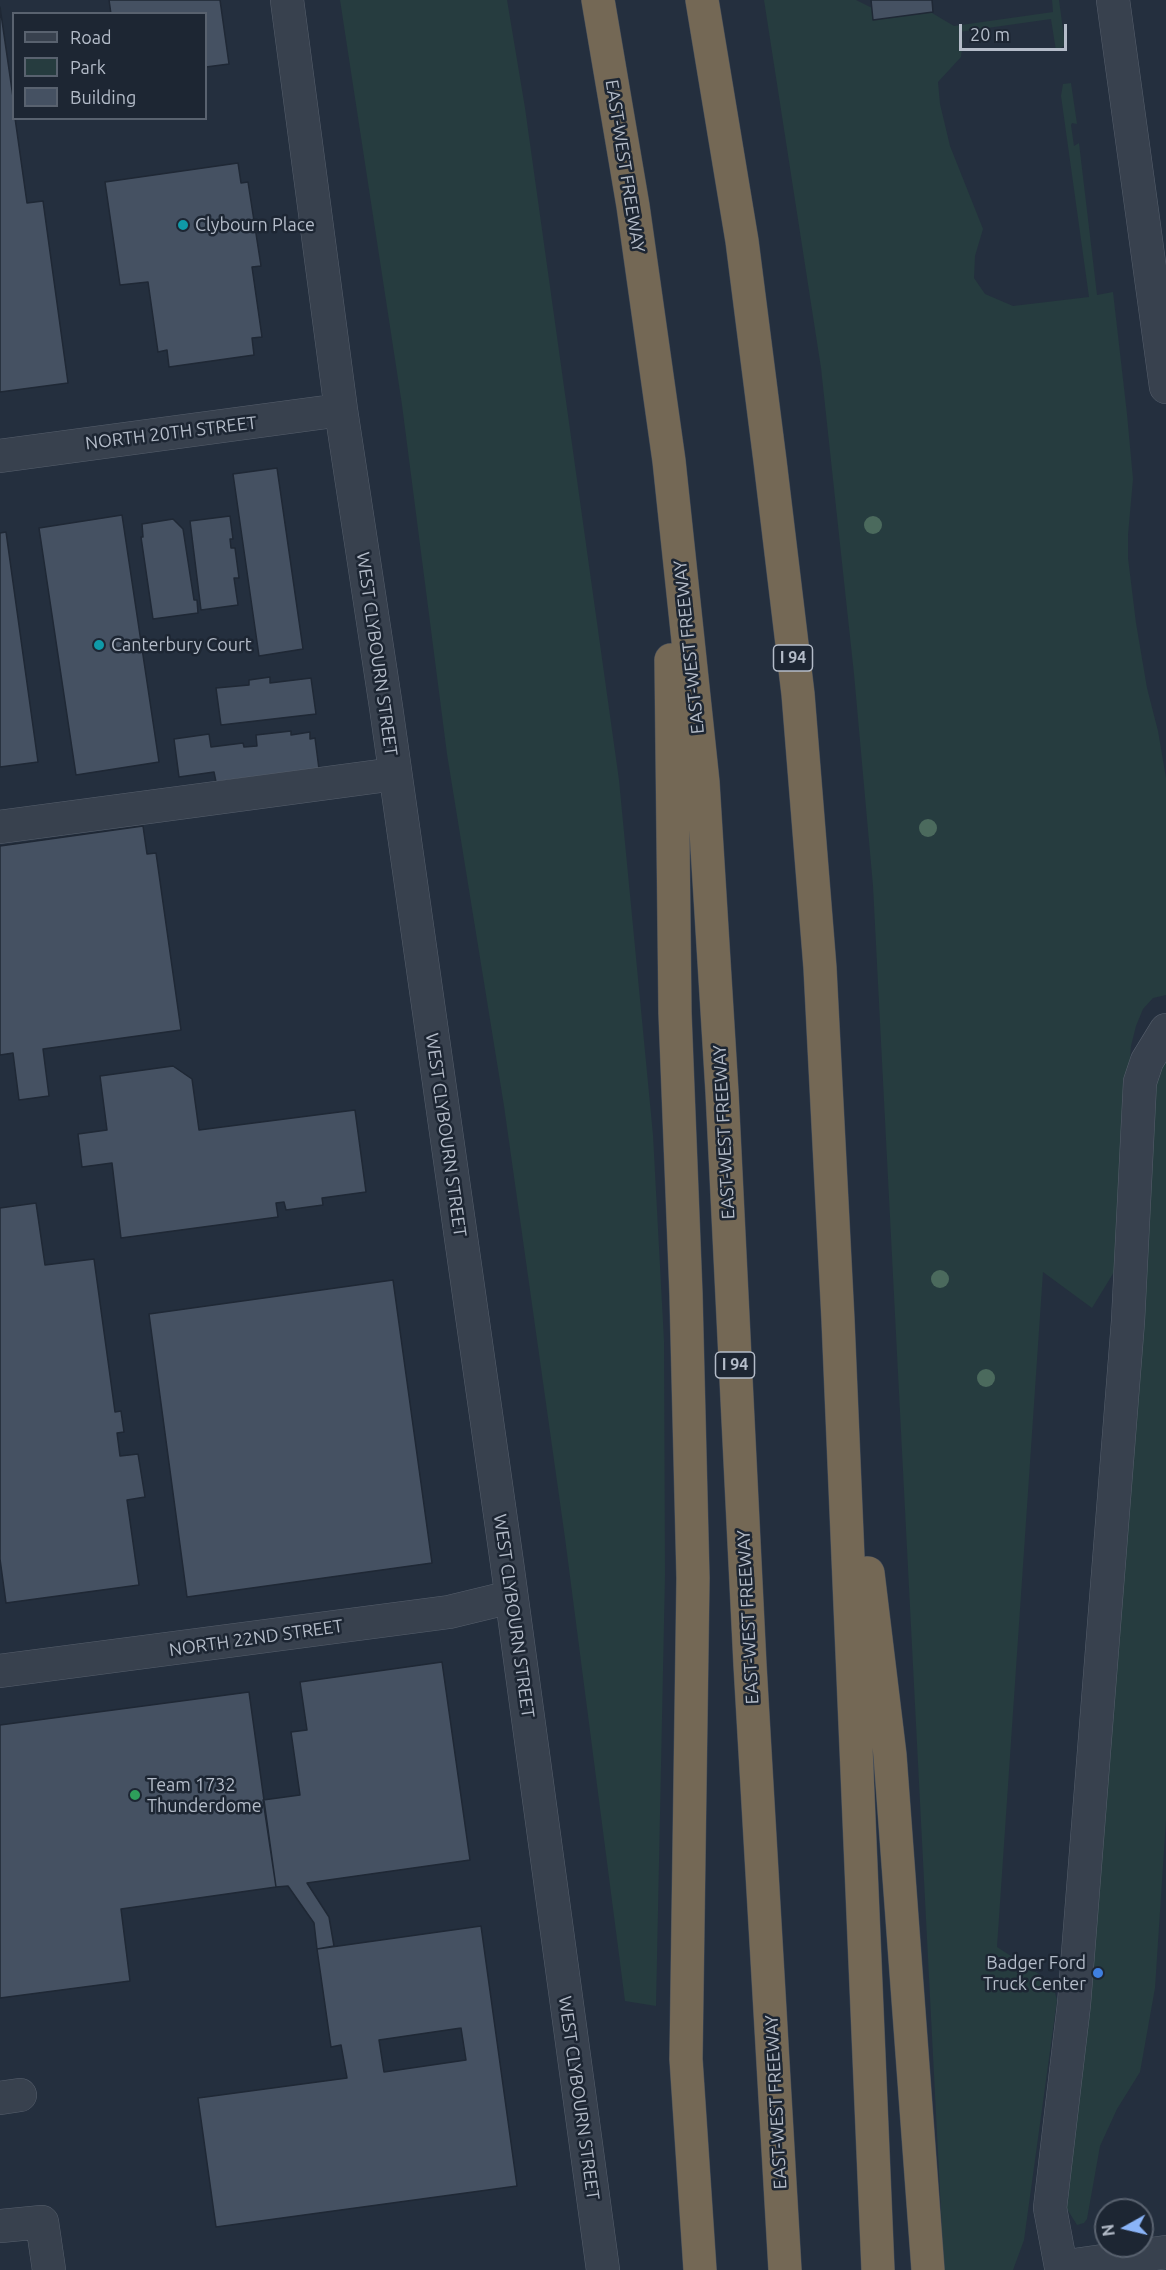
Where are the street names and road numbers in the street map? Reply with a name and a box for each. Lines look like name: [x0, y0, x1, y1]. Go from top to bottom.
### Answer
street label: EAST-WEST FREEWAY: [601, 78, 649, 254]
street label: NORTH 20TH STREET: [84, 412, 258, 454]
street label: WEST CLYBOURN STREET: [352, 551, 402, 757]
street label: EAST-WEST FREEWAY: [669, 559, 709, 735]
road number: I 94: [774, 645, 812, 671]
street label: WEST CLYBOURN STREET: [421, 1032, 471, 1238]
street label: EAST-WEST FREEWAY: [709, 1044, 739, 1220]
road number: I 94: [716, 1352, 754, 1378]
street label: WEST CLYBOURN STREET: [489, 1513, 539, 1719]
street label: EAST-WEST FREEWAY: [733, 1529, 763, 1705]
street label: NORTH 22ND STREET: [168, 1615, 344, 1661]
street label: WEST CLYBOURN STREET: [554, 1995, 604, 2201]
street label: EAST-WEST FREEWAY: [761, 2014, 791, 2190]

